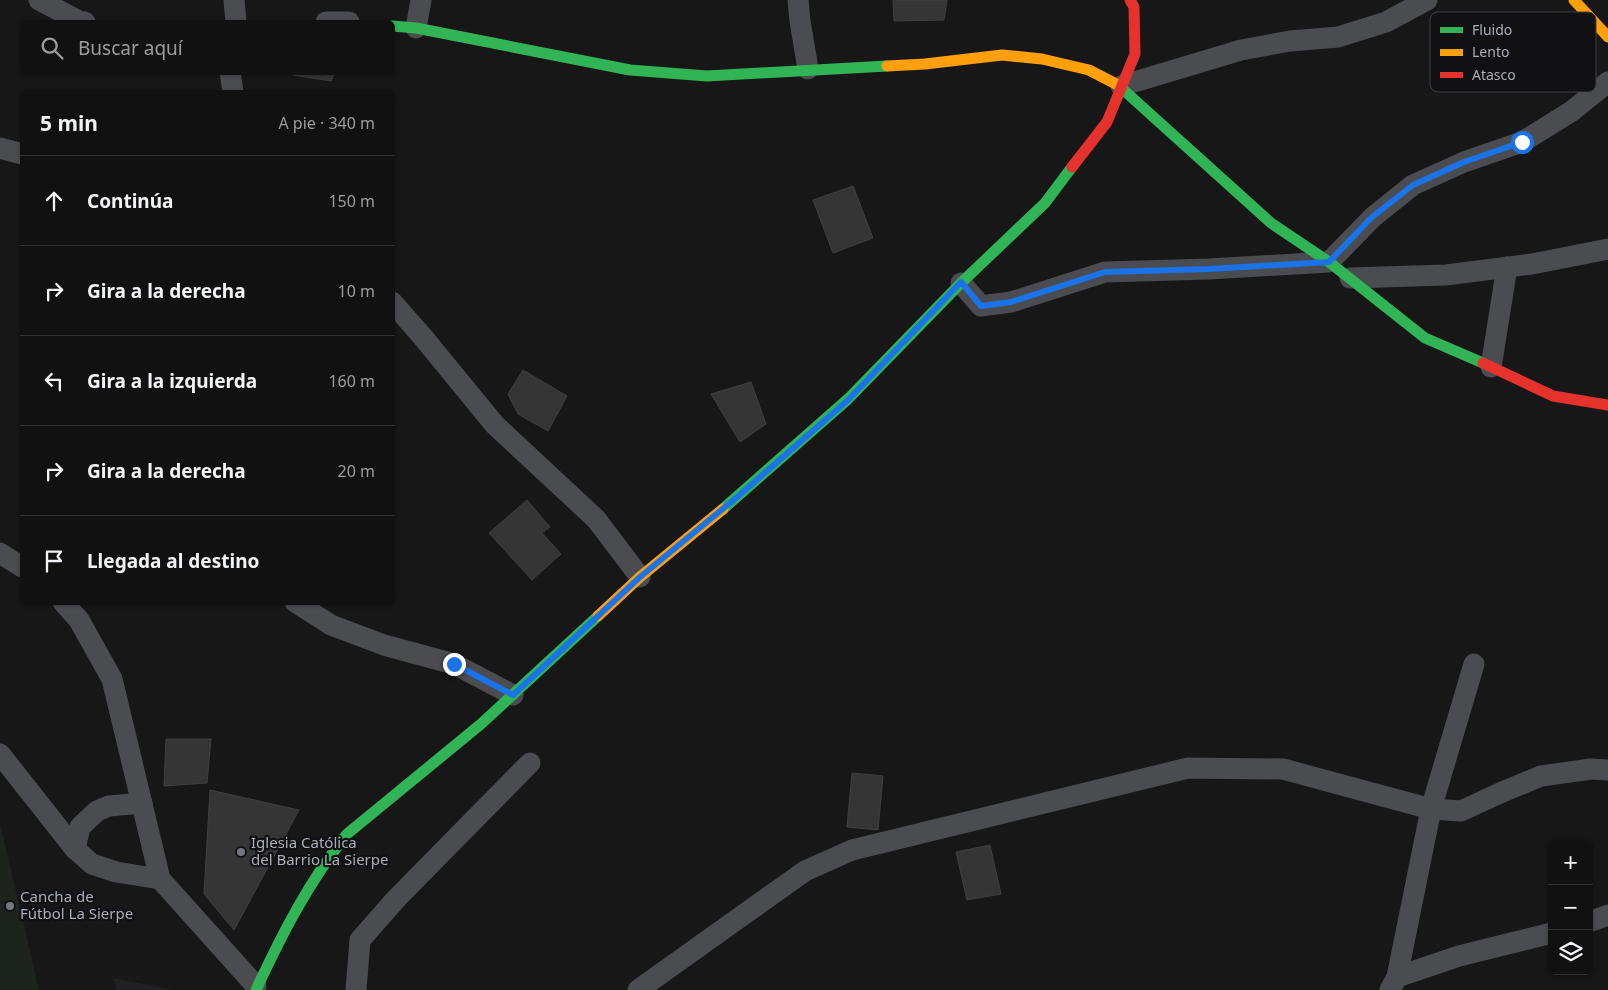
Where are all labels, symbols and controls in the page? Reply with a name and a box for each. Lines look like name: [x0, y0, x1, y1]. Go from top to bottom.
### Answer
legend: [1430, 12, 1596, 92]
search box: [20, 20, 395, 75]
text: Fluido: [1472, 20, 1512, 39]
icon: search: [38, 34, 66, 62]
text: Buscar aquí: [78, 35, 183, 61]
text: Lento: [1472, 42, 1509, 61]
text: Atasco: [1472, 65, 1516, 84]
text: 5 min: [40, 109, 98, 137]
text: A pie · 340 m: [278, 112, 375, 134]
route start: [1511, 131, 1534, 154]
icon: ahead: [40, 187, 68, 215]
text: Continúa: [87, 188, 173, 214]
text: 150 m: [328, 190, 375, 212]
icon: right: [40, 277, 68, 305]
text: Gira a la derecha: [87, 278, 246, 304]
text: 10 m: [338, 280, 375, 302]
icon: left: [40, 367, 68, 395]
text: Gira a la izquierda: [87, 368, 257, 394]
text: 160 m: [328, 370, 375, 392]
icon: right: [40, 457, 68, 485]
text: Gira a la derecha: [87, 458, 246, 484]
text: 20 m: [338, 460, 375, 482]
icon: arrive: [40, 547, 68, 575]
text: Llegada al destino: [87, 548, 259, 574]
route end: [443, 653, 466, 676]
place label: Iglesia Católica del Barrio La Sierpe: [251, 832, 388, 869]
map controls: [1548, 840, 1593, 975]
button: +: [1548, 840, 1593, 885]
marker: Iglesia Católica del Barrio La Sierpe: [235, 846, 247, 858]
button: −: [1548, 885, 1593, 930]
place label: Cancha de Fútbol La Sierpe: [20, 886, 133, 923]
marker: Cancha de Fútbol La Sierpe: [4, 900, 16, 912]
button: layers: [1548, 930, 1593, 975]

